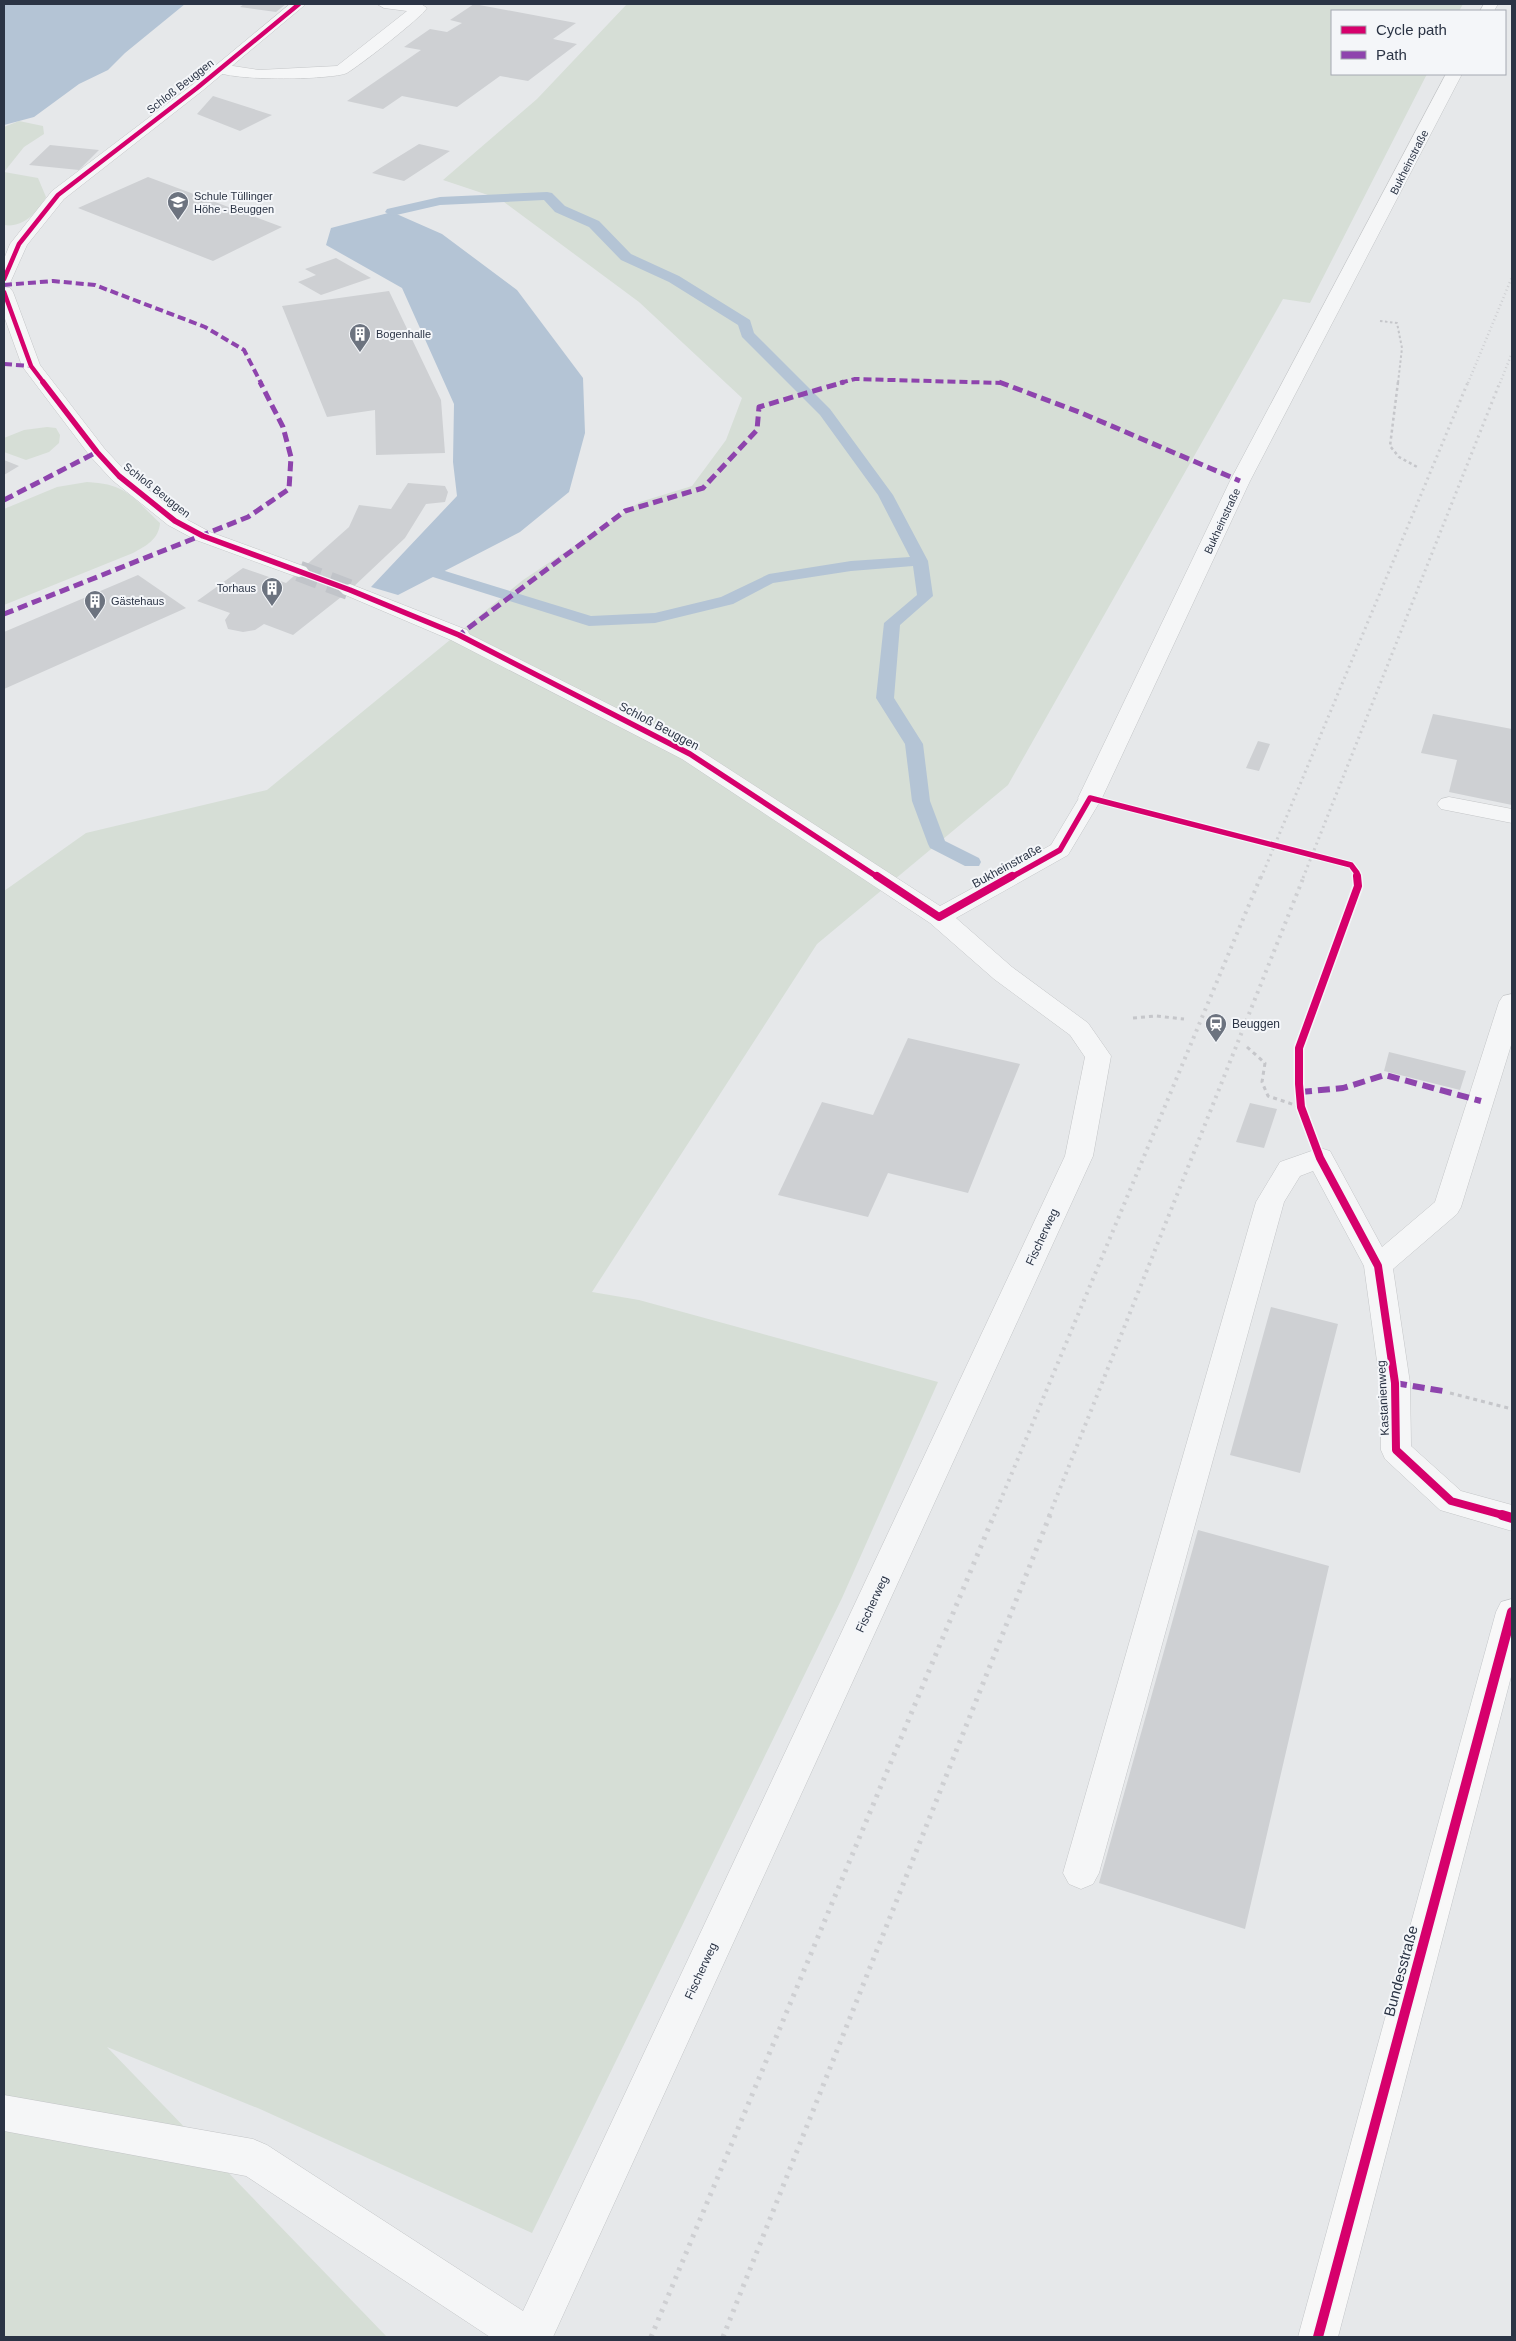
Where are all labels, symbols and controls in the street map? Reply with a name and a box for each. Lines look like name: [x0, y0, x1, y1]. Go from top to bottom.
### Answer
legend: [1331, 10, 1506, 75]
text: Cycle path: [1376, 21, 1447, 38]
text: Path: [1376, 46, 1407, 63]
street label: Schloß Beuggen: [144, 56, 216, 116]
street label: Bukheinstraße: [1388, 128, 1430, 196]
school or university icon: Schule Tüllinger Höhe - Beuggen: [166, 190, 190, 221]
place label: Schule Tüllinger Höhe - Beuggen: [194, 190, 274, 215]
building icon: Bogenhalle: [348, 322, 372, 353]
place label: Bogenhalle: [376, 328, 431, 340]
street label: Schloß Beuggen: [121, 460, 193, 520]
street label: Bukheinstraße: [1202, 486, 1242, 556]
building icon: Torhaus: [260, 576, 284, 607]
place label: Torhaus: [217, 582, 256, 594]
building icon: Gästehaus: [83, 589, 107, 620]
place label: Gästehaus: [111, 595, 165, 607]
street label: Schloß Beuggen: [617, 699, 701, 753]
street label: Bukheinstraße: [970, 841, 1045, 891]
station icon: Beuggen: [1204, 1012, 1228, 1043]
place label: Beuggen: [1232, 1017, 1280, 1031]
street label: Fischerweg: [1023, 1206, 1061, 1268]
street label: Kastanienweg: [1374, 1360, 1392, 1436]
street label: Fischerweg: [853, 1573, 891, 1635]
street label: Bundesstraße: [1380, 1924, 1421, 2018]
street label: Fischerweg: [682, 1940, 720, 2002]

